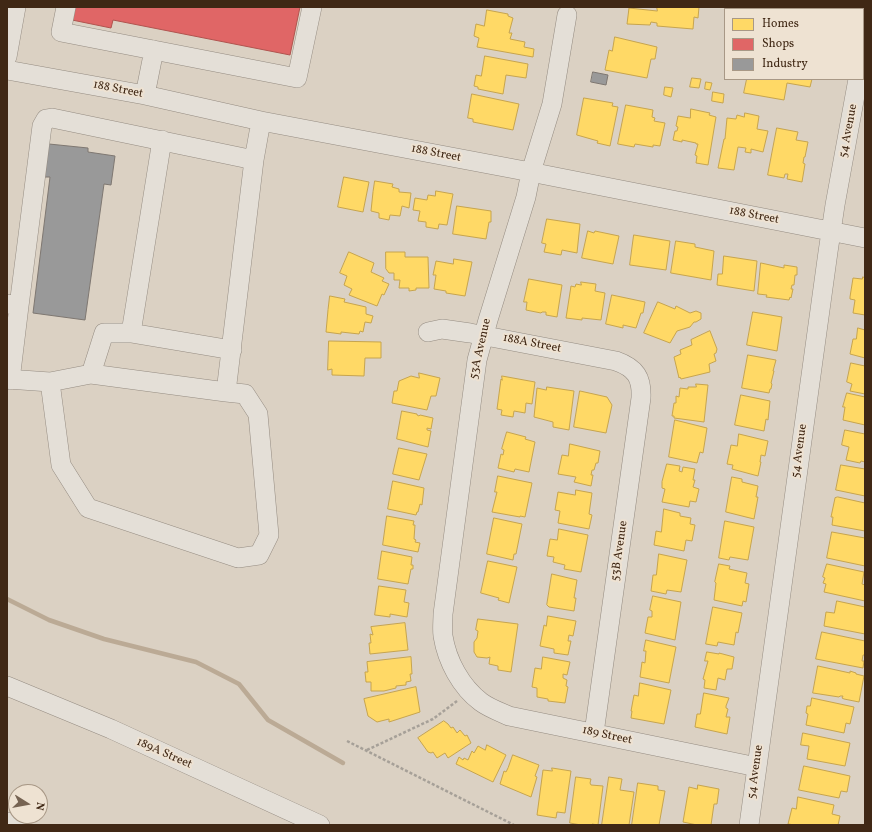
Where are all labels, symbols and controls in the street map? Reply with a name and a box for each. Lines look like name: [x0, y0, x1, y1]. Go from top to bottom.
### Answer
legend: [724, 8, 864, 80]
text: Homes: [762, 16, 799, 32]
text: Shops: [762, 36, 794, 52]
text: Industry: [762, 56, 808, 72]
street label: 188 Street: [92, 78, 144, 102]
street label: 54 Avenue: [837, 103, 861, 159]
street label: 188 Street: [410, 142, 462, 166]
street label: 188 Street: [728, 204, 780, 228]
street label: 53A Avenue: [467, 317, 495, 381]
street label: 188A Street: [502, 331, 562, 357]
street label: 54 Avenue: [789, 423, 811, 479]
street label: 53B Avenue: [609, 520, 631, 582]
street label: 189 Street: [581, 724, 633, 748]
street label: 189A Street: [134, 735, 194, 773]
street label: 54 Avenue: [745, 744, 767, 800]
north arrow: [8, 784, 48, 824]
text: N: [31, 801, 47, 812]

